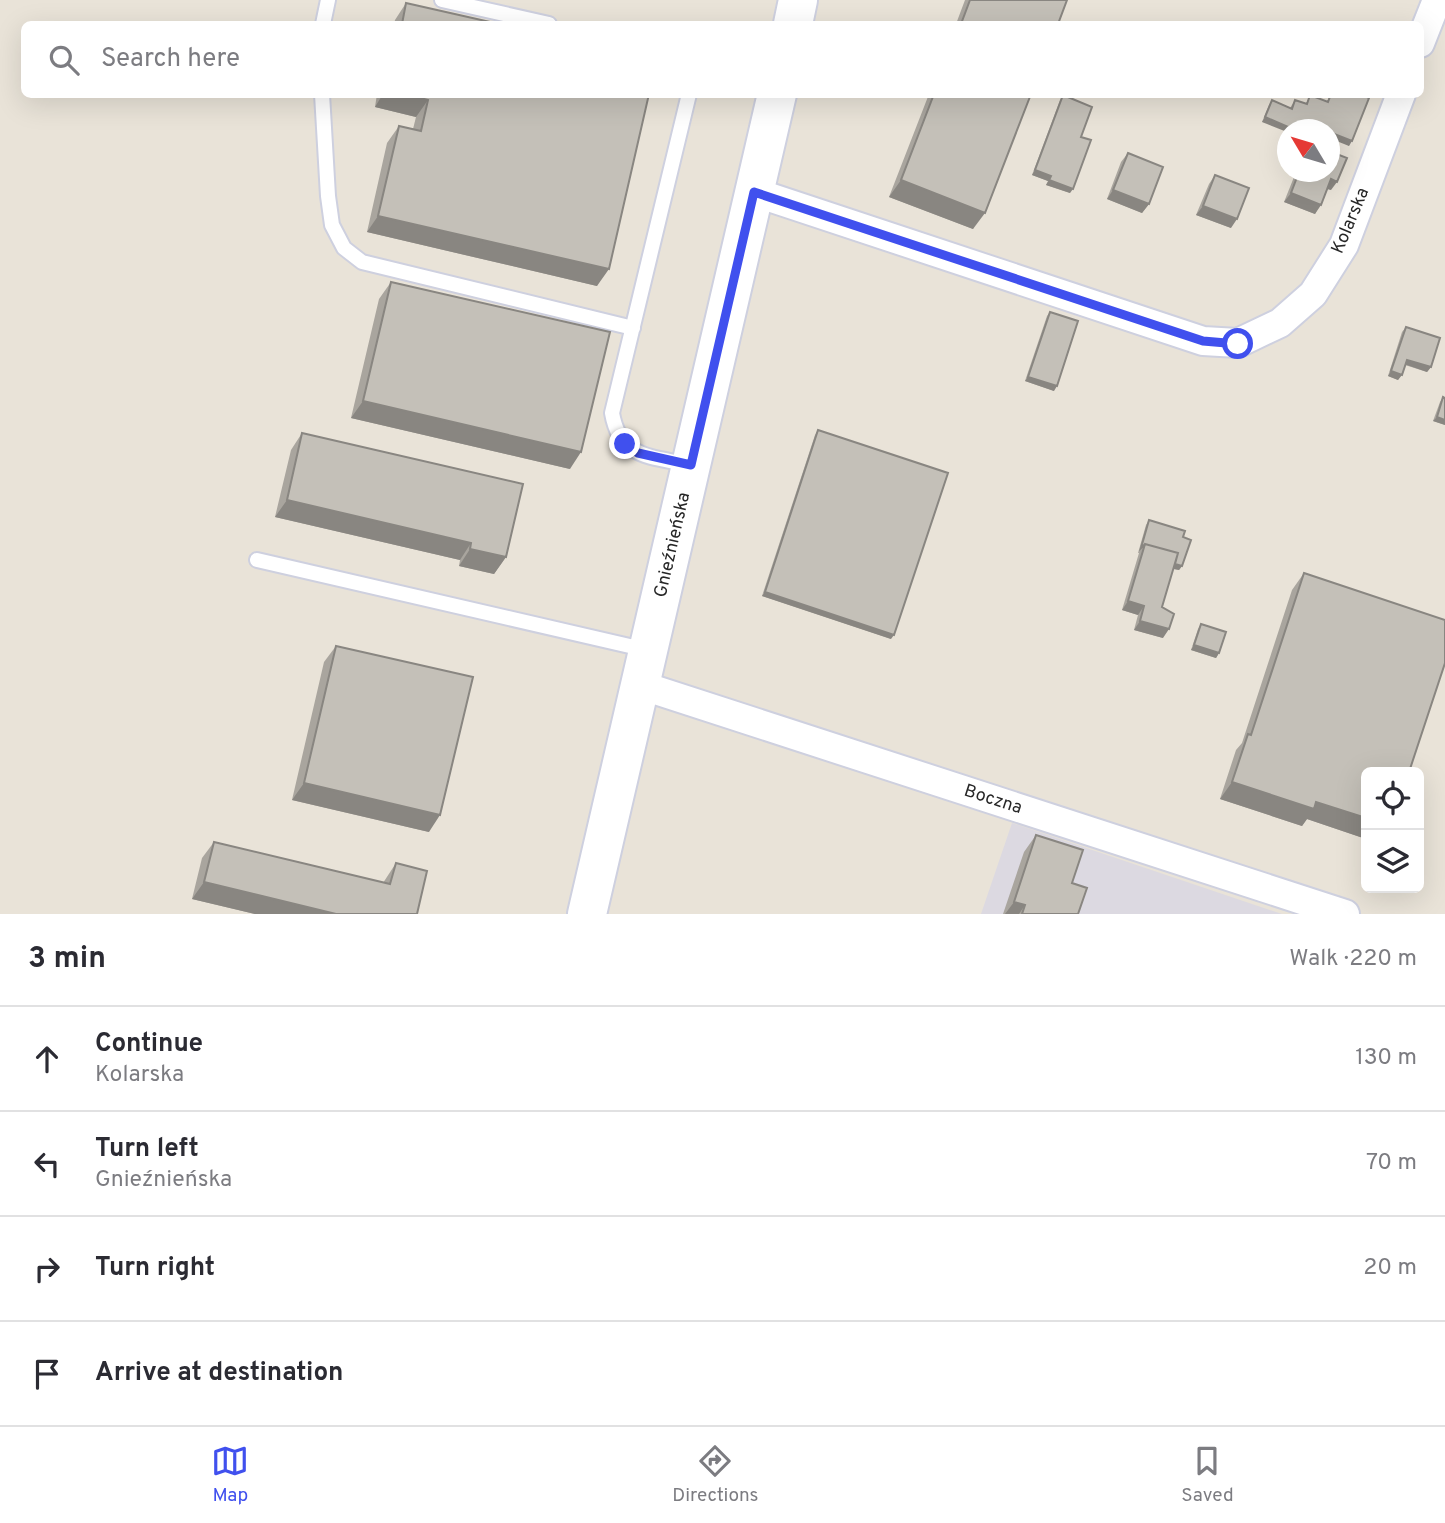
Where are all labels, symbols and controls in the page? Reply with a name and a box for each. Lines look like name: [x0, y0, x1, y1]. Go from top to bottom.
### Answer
search box: [21, 21, 1424, 98]
icon: search: [45, 41, 83, 79]
text: Search here: [101, 43, 240, 76]
north arrow: [1277, 119, 1340, 182]
street label: Kolarska: [1327, 184, 1375, 258]
route start: [1222, 328, 1253, 359]
route end: [609, 428, 640, 459]
street label: Gnieźnieńska: [650, 490, 696, 600]
map controls: [1361, 767, 1424, 893]
button: locate: [1361, 767, 1424, 830]
street label: Boczna: [961, 780, 1025, 820]
button: layers: [1361, 830, 1424, 893]
text: 3 min: [28, 941, 106, 978]
text: Walk · 220 m: [1289, 945, 1417, 974]
text: Continue: [95, 1028, 203, 1061]
icon: ahead: [28, 1040, 66, 1078]
text: 130 m: [1355, 1044, 1417, 1073]
text: Kolarska: [95, 1061, 184, 1090]
text: Turn left: [95, 1133, 199, 1166]
icon: left: [28, 1145, 66, 1183]
text: 70 m: [1366, 1149, 1417, 1178]
text: Gnieźnieńska: [95, 1166, 232, 1195]
icon: right: [28, 1250, 66, 1288]
text: Turn right: [95, 1252, 215, 1285]
text: 20 m: [1363, 1254, 1417, 1283]
icon: arrive: [28, 1355, 66, 1393]
text: Arrive at destination: [95, 1357, 343, 1390]
tab: Map: [211, 1442, 249, 1508]
tab: Directions: [672, 1442, 759, 1508]
tab: Saved: [1181, 1442, 1234, 1508]

